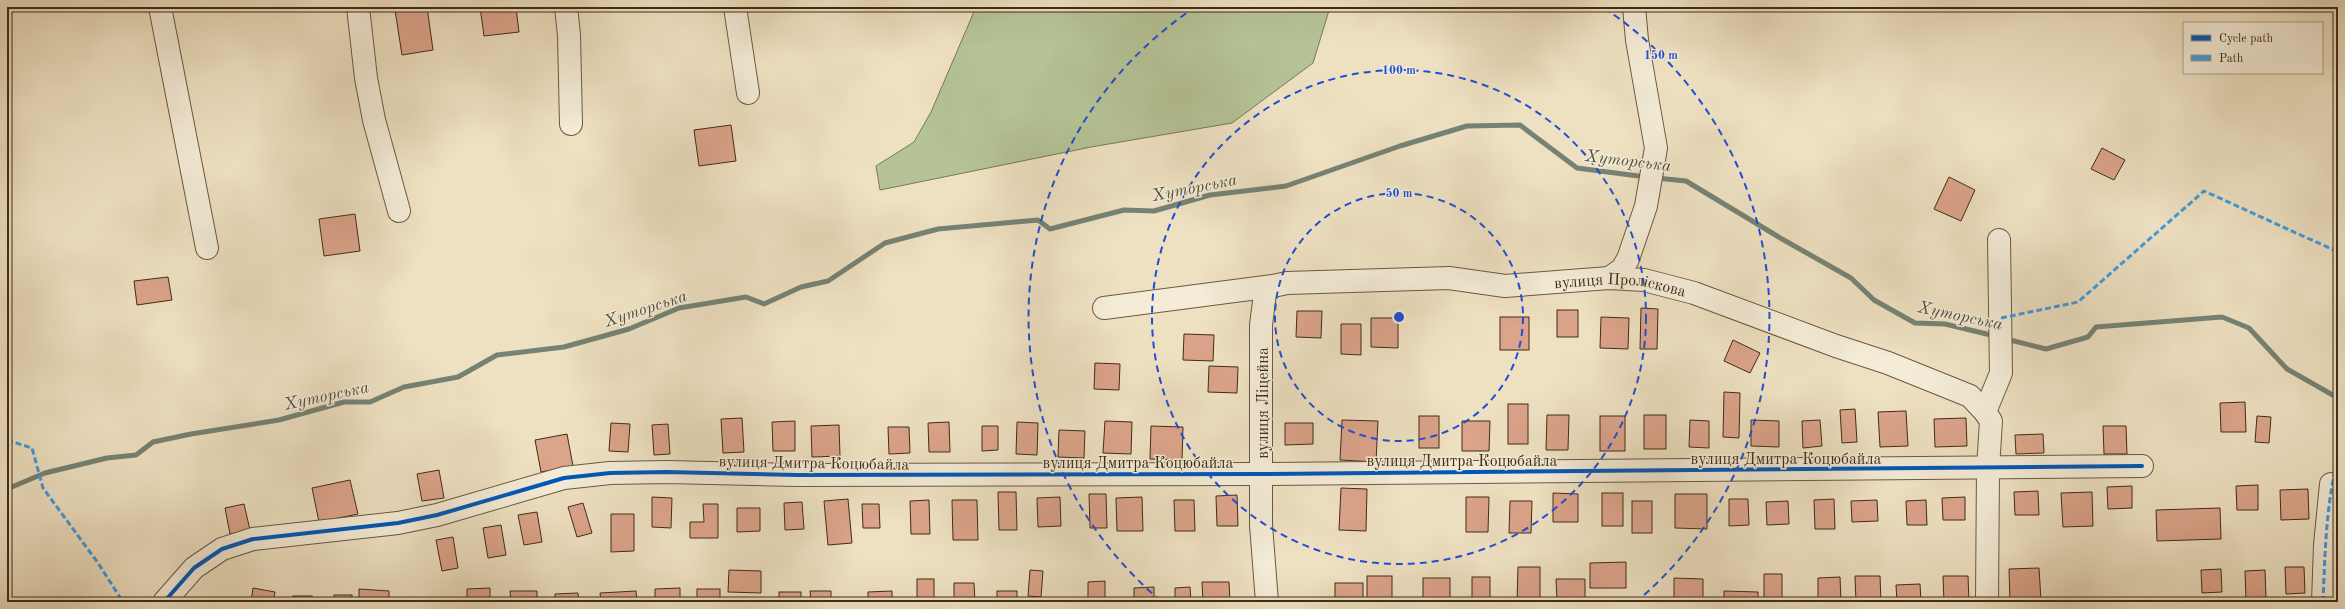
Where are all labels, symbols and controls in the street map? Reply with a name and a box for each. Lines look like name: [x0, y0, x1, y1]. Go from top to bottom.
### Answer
legend: [2183, 22, 2323, 74]
text: Cycle path: [2219, 33, 2274, 45]
text: 150 m: [1644, 49, 1678, 62]
text: Path: [2219, 53, 2244, 65]
text: 100 m: [1382, 65, 1416, 77]
water label: Хуторська: [1584, 148, 1672, 175]
water label: Хуторська: [1150, 172, 1239, 205]
text: 50 m: [1386, 187, 1413, 200]
street label: вулиця Проліскова: [1554, 272, 1687, 301]
water label: Хуторська: [601, 288, 690, 331]
water label: Хуторська: [1915, 299, 2004, 334]
centre of rings: [1392, 310, 1406, 324]
street label: вулиця Ліцейна: [1256, 347, 1272, 459]
water label: Хуторська: [282, 379, 371, 414]
street label: вулиця Дмитра Коцюбайла: [1691, 452, 1881, 468]
street label: вулиця Дмитра Коцюбайла: [718, 454, 910, 474]
street label: вулиця Дмитра Коцюбайла: [1367, 454, 1557, 470]
street label: вулиця Дмитра Коцюбайла: [1043, 456, 1233, 472]

